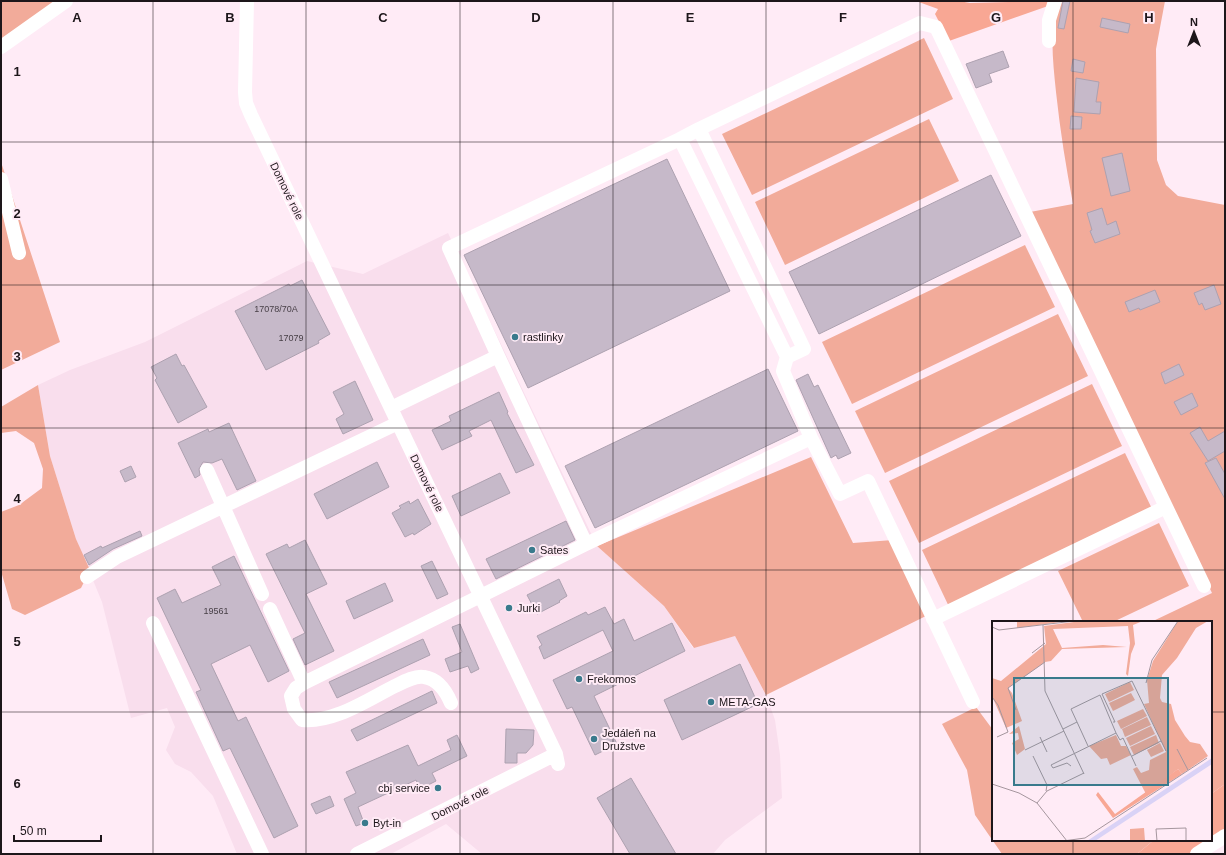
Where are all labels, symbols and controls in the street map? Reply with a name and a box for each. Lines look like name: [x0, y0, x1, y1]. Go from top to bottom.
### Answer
text: A: [72, 10, 82, 25]
text: B: [225, 10, 235, 25]
text: C: [378, 10, 388, 25]
text: D: [531, 10, 541, 25]
text: E: [686, 10, 695, 25]
text: F: [839, 10, 847, 25]
text: G: [991, 10, 1001, 25]
text: H: [1144, 10, 1154, 25]
north arrow: [1174, 12, 1214, 52]
text: N: [1190, 16, 1198, 28]
text: 1: [13, 64, 21, 79]
street label: Domové role: [268, 160, 306, 222]
text: 2: [13, 206, 21, 221]
house number: 17078/70A: [254, 304, 298, 314]
place label: rastlinky: [523, 331, 564, 343]
marker: rastlinky: [510, 332, 520, 342]
house number: 17079: [278, 333, 304, 343]
text: 3: [13, 349, 21, 364]
street label: Domové role: [408, 452, 446, 514]
text: 4: [13, 491, 21, 506]
place label: Sates: [540, 544, 569, 556]
marker: Sates: [527, 545, 537, 555]
place label: Jurki: [517, 602, 540, 614]
marker: Jurki: [504, 603, 514, 613]
house number: 19561: [203, 606, 229, 616]
inset map: [992, 621, 1212, 841]
text: 5: [13, 634, 21, 649]
place label: Frekomos: [587, 673, 636, 685]
marker: Frekomos: [574, 674, 584, 684]
place label: META-GAS: [719, 696, 776, 708]
marker: META-GAS: [706, 697, 716, 707]
place label: Jedáleň na Družstve: [602, 727, 657, 752]
marker: Jedáleň na Družstve: [589, 734, 599, 744]
text: 6: [13, 776, 21, 791]
place label: cbj service: [378, 782, 430, 794]
street label: Domové role: [429, 783, 491, 823]
marker: cbj service: [433, 783, 443, 793]
scale bar: [14, 817, 101, 843]
place label: Byt-in: [373, 817, 401, 829]
marker: Byt-in: [360, 818, 370, 828]
text: 50 m: [20, 824, 47, 838]

